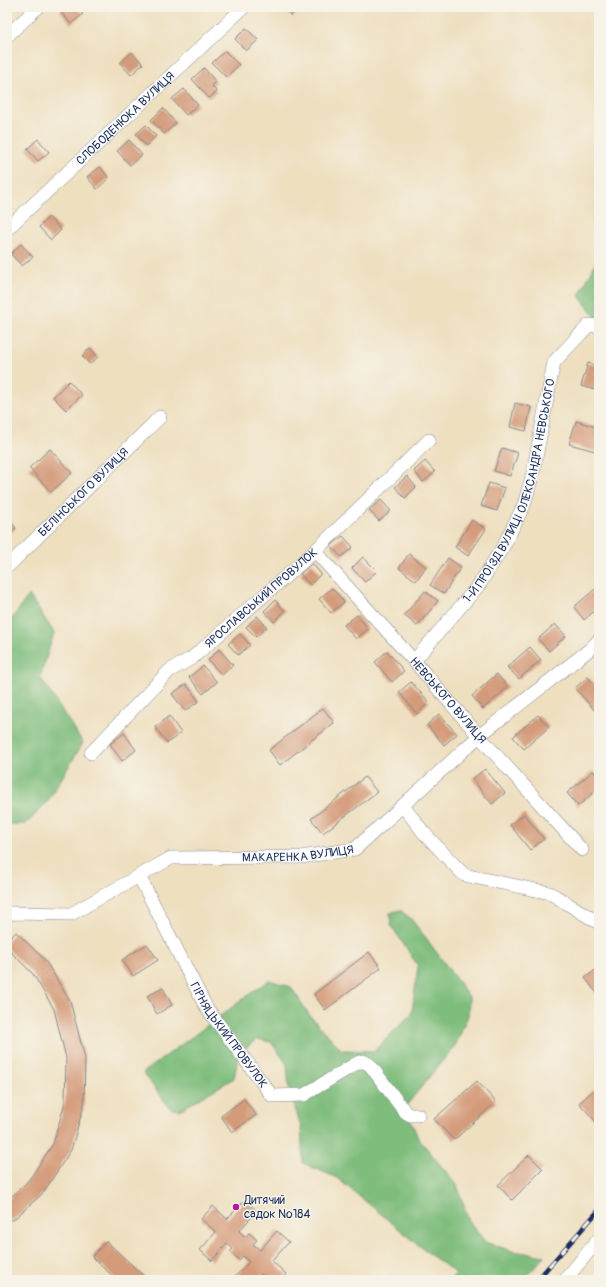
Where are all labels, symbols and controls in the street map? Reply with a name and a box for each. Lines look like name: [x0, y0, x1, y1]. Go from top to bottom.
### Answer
street label: СЛОБОДЕНЮКА ВУЛИЦЯ: [73, 69, 178, 168]
street label: 1-Й ПРОЇЗД ВУЛИЦІ ОЛЕКСАНДРА НЕВСЬКОГО: [460, 377, 559, 606]
street label: БЕЛІНСЬКОГО ВУЛИЦЯ: [35, 445, 132, 540]
street label: ЯРОСЛАВСЬКИЙ ПРОВУЛОК: [202, 545, 321, 652]
street label: НЕВСЬКОГО ВУЛИЦЯ: [406, 654, 489, 747]
street label: МАКАРЕНКА ВУЛИЦЯ: [242, 842, 355, 865]
street label: ГІРНЯЦЬКИЙ ПРОВУЛОК: [187, 980, 271, 1091]
place label: Дитячий садок №184: [243, 1193, 310, 1222]
marker: Дитячий садок №184: [231, 1202, 241, 1212]

